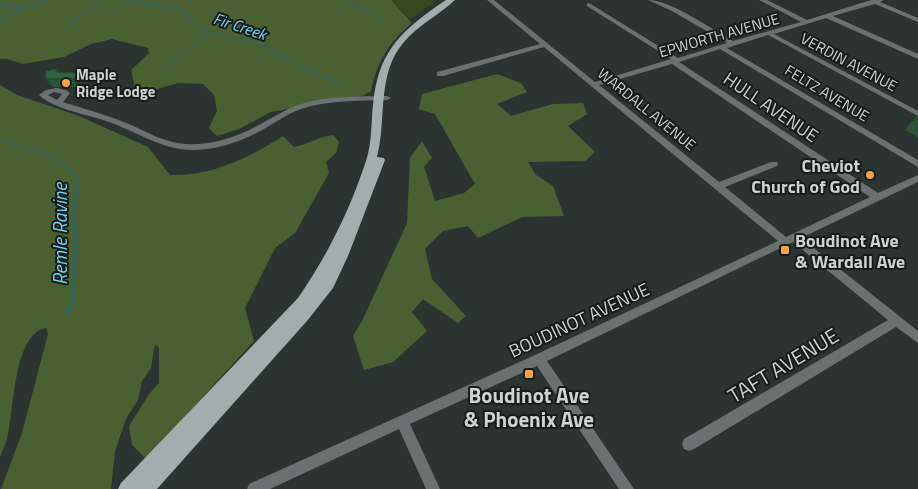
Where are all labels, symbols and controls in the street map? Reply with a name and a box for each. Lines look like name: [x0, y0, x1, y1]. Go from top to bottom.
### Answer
water label: Fir Creek: [210, 6, 271, 46]
street label: EPWORTH AVENUE: [656, 7, 782, 63]
street label: VERDIN AVENUE: [796, 27, 902, 97]
street label: FELTZ AVENUE: [780, 59, 874, 127]
street label: WARDALL AVENUE: [593, 62, 701, 156]
place label: Maple Ridge Lodge: [76, 63, 156, 103]
street label: HULL AVENUE: [718, 65, 824, 149]
marker: Maple Ridge Lodge: [60, 77, 72, 89]
place label: Cheviot Church of God: [751, 152, 860, 200]
marker: Cheviot Church of God: [864, 169, 876, 181]
water label: Remle Ravine: [45, 182, 74, 285]
place label: Boudinot Ave & Wardall Ave: [795, 227, 905, 275]
marker: Boudinot Ave & Wardall Ave: [779, 244, 791, 256]
street label: BOUDINOT AVENUE: [504, 276, 654, 364]
street label: TAFT AVENUE: [721, 319, 845, 411]
marker: Boudinot Ave & Phoenix Ave: [523, 368, 535, 380]
place label: Boudinot Ave & Phoenix Ave: [464, 379, 594, 435]

